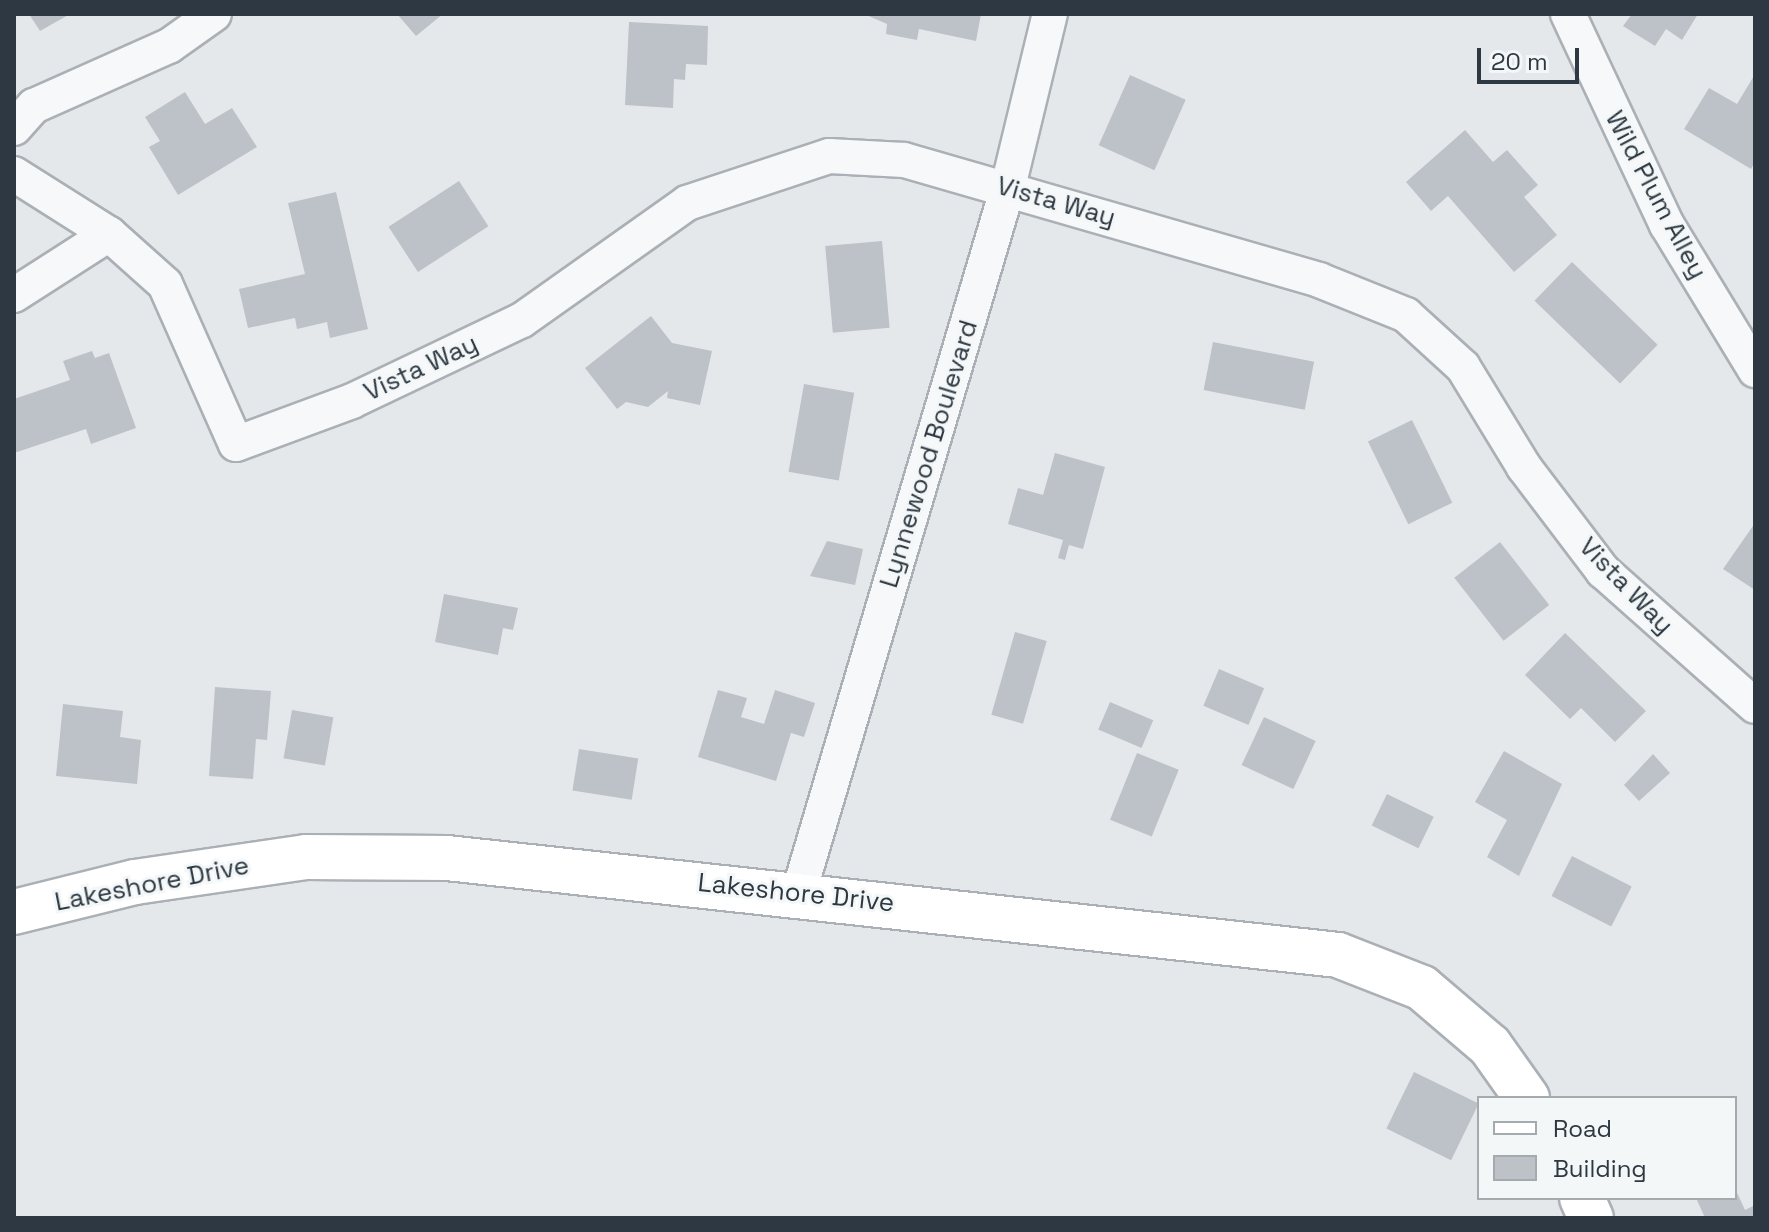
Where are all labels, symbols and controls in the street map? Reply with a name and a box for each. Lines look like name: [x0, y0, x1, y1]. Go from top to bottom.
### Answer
scale bar: [1481, 32, 1583, 82]
text: 20 m: [1491, 46, 1548, 77]
street label: Wild Plum Alley: [1598, 105, 1714, 285]
street label: Vista Way: [993, 170, 1119, 234]
street label: Lynnewood Boulevard: [873, 316, 985, 592]
street label: Vista Way: [359, 328, 483, 408]
street label: Vista Way: [1572, 531, 1680, 641]
street label: Lakeshore Drive: [52, 850, 252, 918]
street label: Lakeshore Drive: [696, 867, 896, 919]
legend: [1477, 1096, 1737, 1200]
text: Road: [1553, 1113, 1612, 1144]
text: Building: [1553, 1153, 1647, 1184]

